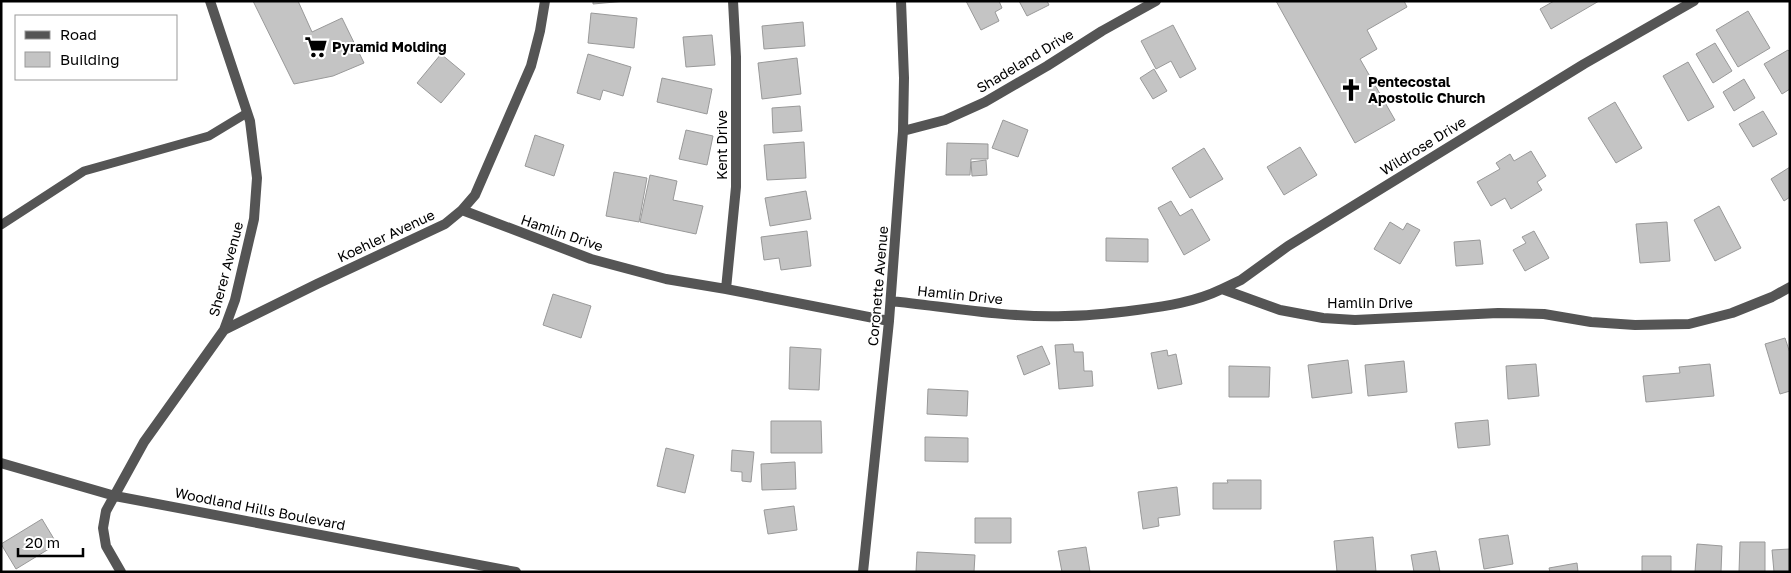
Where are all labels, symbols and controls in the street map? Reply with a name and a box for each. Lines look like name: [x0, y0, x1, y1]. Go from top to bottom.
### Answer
legend: [15, 15, 178, 80]
text: Road: [60, 25, 97, 43]
street label: Shadeland Drive: [973, 25, 1076, 96]
supermarket icon: Pyramid Molding: [303, 34, 329, 60]
place label: Pyramid Molding: [332, 38, 447, 55]
text: Building: [60, 50, 120, 68]
place label: Pentecostal Apostolic Church: [1368, 73, 1485, 106]
church icon: Pentecostal Apostolic Church: [1338, 77, 1364, 103]
street label: Kent Drive: [713, 110, 730, 180]
street label: Wildrose Drive: [1377, 113, 1469, 179]
street label: Koehler Avenue: [334, 206, 437, 266]
street label: Hamlin Drive: [519, 210, 606, 255]
street label: Sherer Avenue: [205, 220, 246, 318]
street label: Coronette Avenue: [864, 225, 891, 347]
street label: Hamlin Drive: [916, 282, 1004, 307]
street label: Hamlin Drive: [1327, 294, 1413, 311]
street label: Woodland Hills Boulevard: [173, 484, 347, 533]
scale bar: [18, 526, 82, 558]
text: 20 m: [25, 533, 60, 551]

